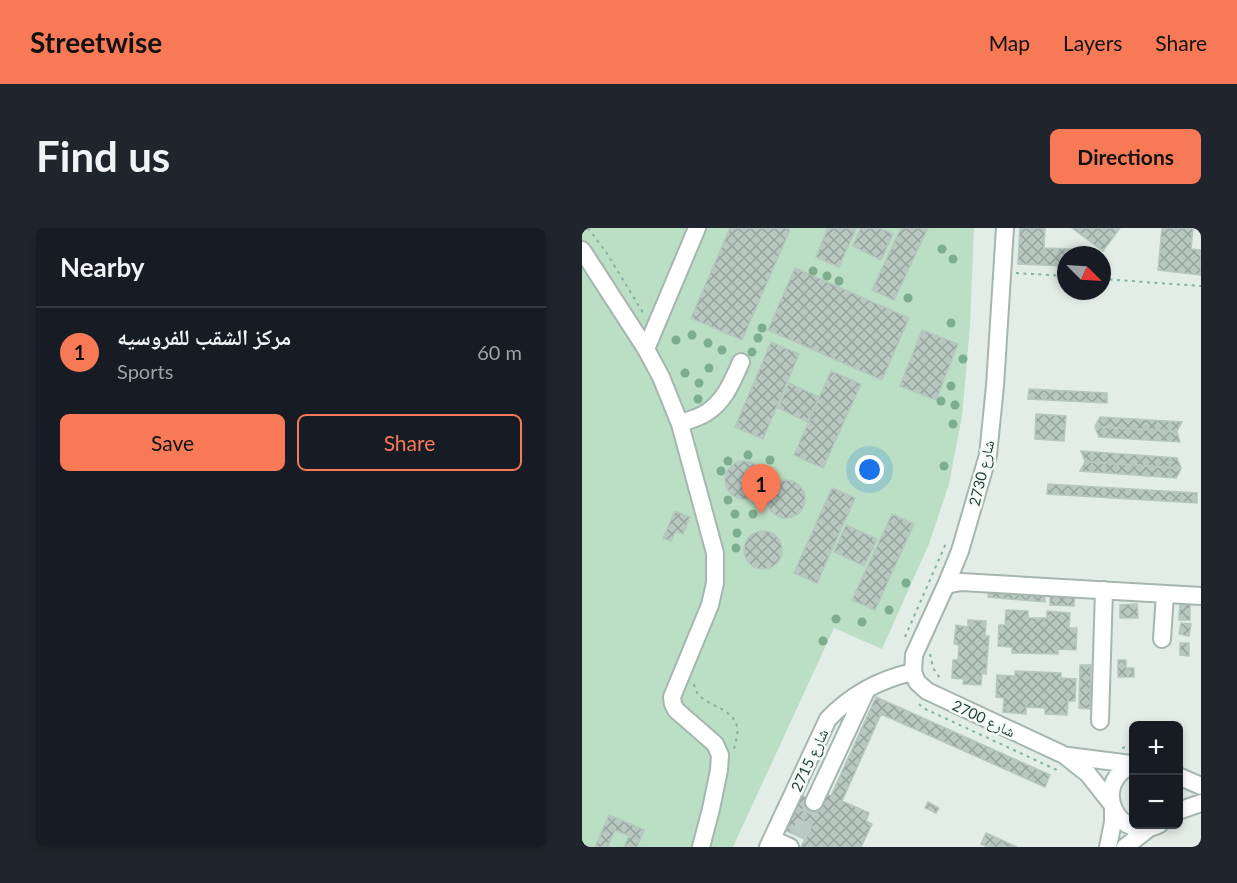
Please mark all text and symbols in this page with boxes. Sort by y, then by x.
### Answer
text: Streetwise [30,25,162,59]
text: Map [989,30,1030,55]
text: Layers [1063,30,1122,55]
text: Share [1155,30,1207,55]
button: Directions [1050,129,1201,184]
text: Find us [36,131,170,181]
north arrow [1057,246,1111,300]
text: Nearby [60,251,145,283]
text: مركز الشقب للفروسيه [117,323,291,350]
text: 1 [74,340,85,364]
text: 60 m [477,340,522,364]
text: Sports [117,359,173,383]
button: Save [60,414,285,471]
button: Share [297,414,522,471]
street label: شارع 2730 [965,438,999,508]
your location [855,455,884,484]
pin: 1 [742,464,780,514]
street label: شارع 2700 [949,696,1018,742]
map controls [1129,721,1183,829]
button: + [1129,721,1183,775]
street label: شارع 2715 [787,726,833,795]
button: − [1129,775,1183,829]

